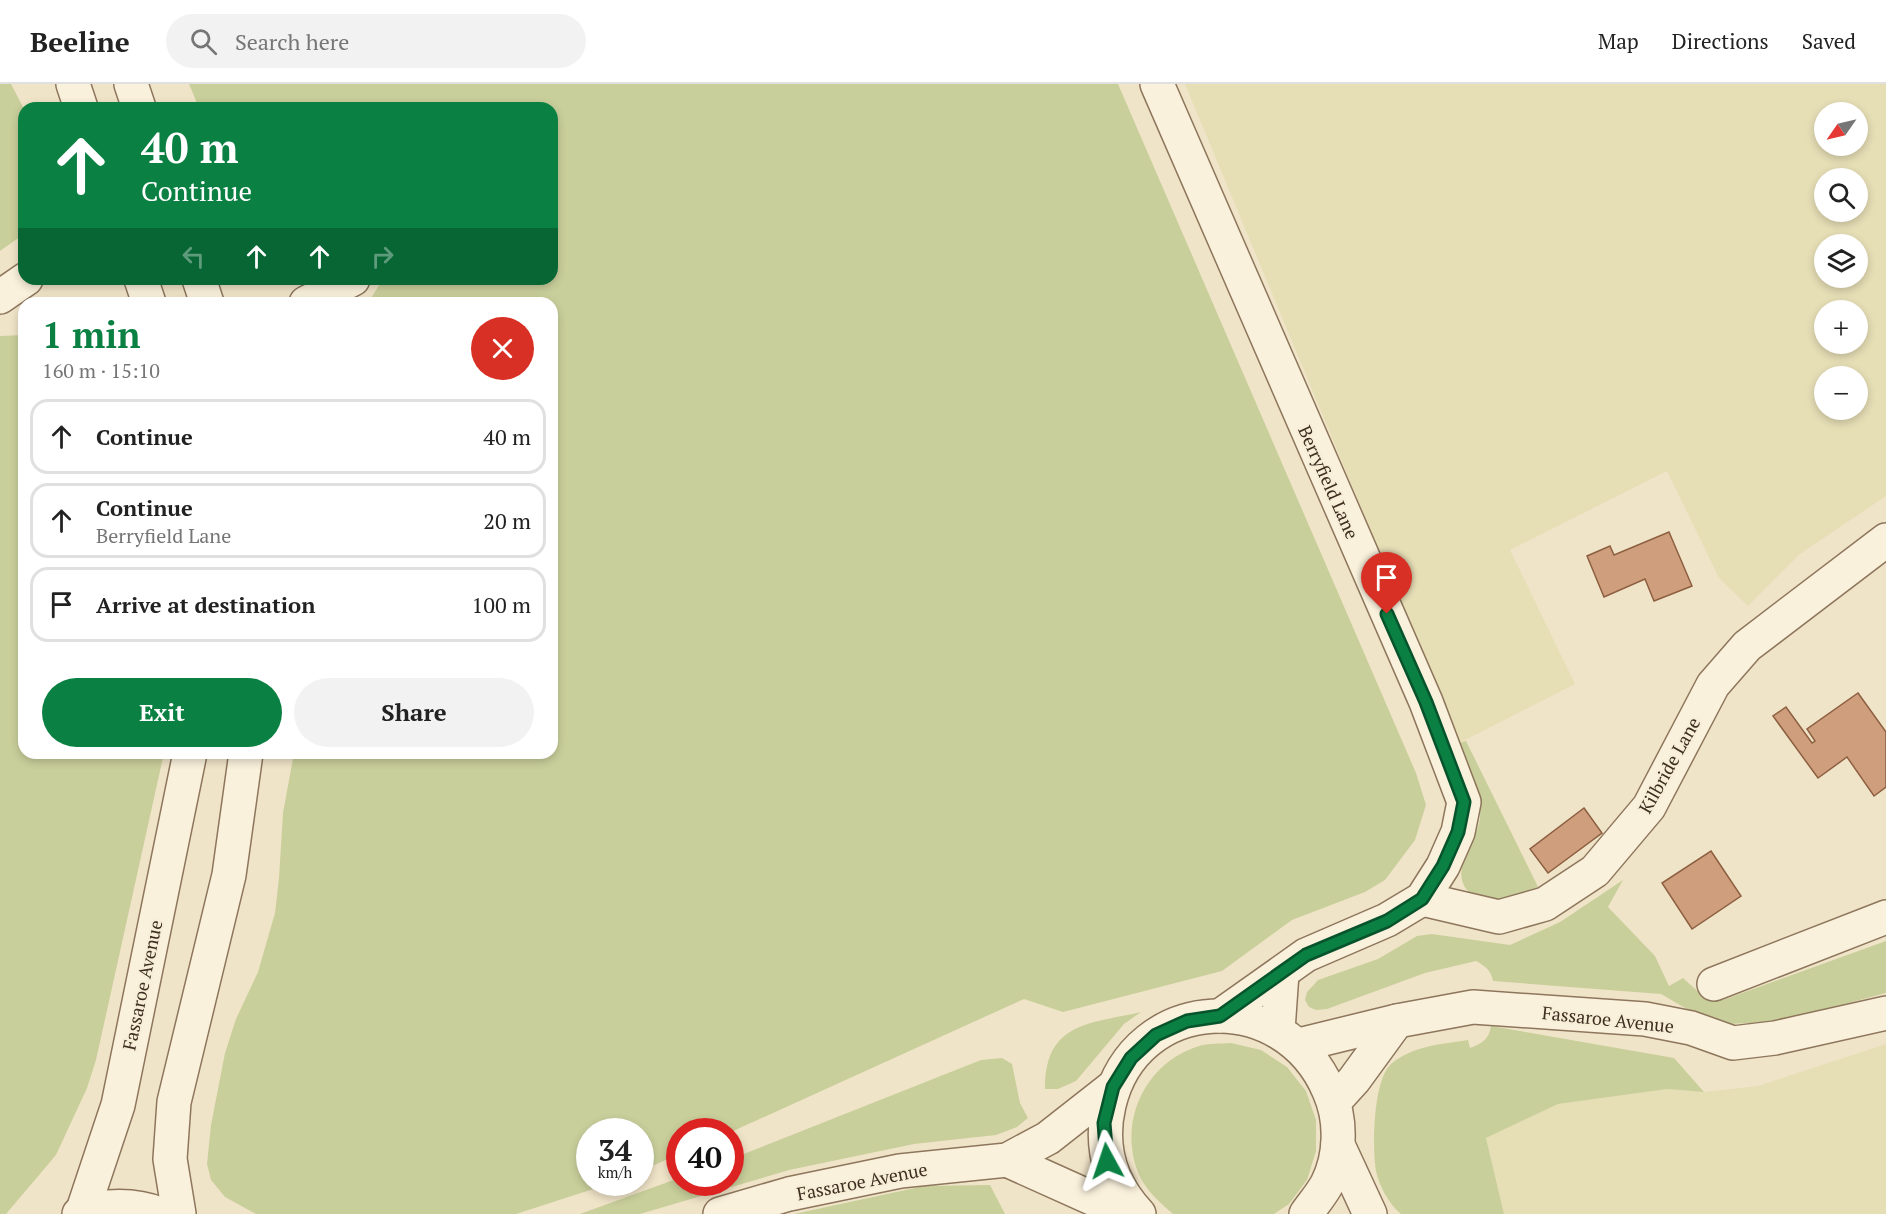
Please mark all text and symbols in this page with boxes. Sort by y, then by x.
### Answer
search box [166,14,586,68]
text: Beeline [30,23,130,60]
icon: search [187,25,220,58]
text: Search here [235,27,349,56]
text: Map [1598,27,1639,55]
text: Directions [1672,27,1769,55]
text: Saved [1802,27,1856,55]
north arrow [1814,102,1868,156]
map controls [1814,102,1868,420]
text: 40 m [141,119,239,175]
icon: ahead [42,126,120,204]
button: search [1814,168,1868,222]
text: Continue [141,173,252,209]
button: layers [1814,234,1868,288]
icon: left [177,240,210,273]
icon: ahead [240,240,273,273]
icon: ahead [303,240,336,273]
icon: right [366,240,399,273]
button: + [1814,300,1868,354]
text: 1 min [42,311,140,358]
button: close [471,317,534,380]
text: 160 m · 15:10 [42,357,160,384]
button: − [1814,366,1868,420]
icon: ahead [45,420,78,453]
text: Continue [96,422,193,451]
text: 40 m [483,422,531,451]
street label: Berryfield Lane [1293,422,1365,542]
text: Continue [96,493,193,522]
icon: ahead [45,504,78,537]
text: 20 m [483,506,531,535]
text: Berryfield Lane [96,522,231,549]
pin [1361,552,1412,614]
icon: arrive [1370,561,1403,594]
icon: arrive [45,588,78,621]
text: Arrive at destination [96,590,315,619]
text: 100 m [471,590,531,619]
button: Exit [42,678,282,747]
button: Share [294,678,534,747]
street label: Kilbride Lane [1633,712,1705,818]
street label: Fassaroe Avenue [116,918,168,1052]
street label: Fassaroe Avenue [1541,1000,1675,1038]
speed limit sign: 40 [666,1118,744,1196]
position arrow [1075,1129,1139,1193]
text: 34 [598,1130,632,1170]
street label: Fassaroe Avenue [795,1157,929,1205]
text: km/h [598,1162,632,1182]

